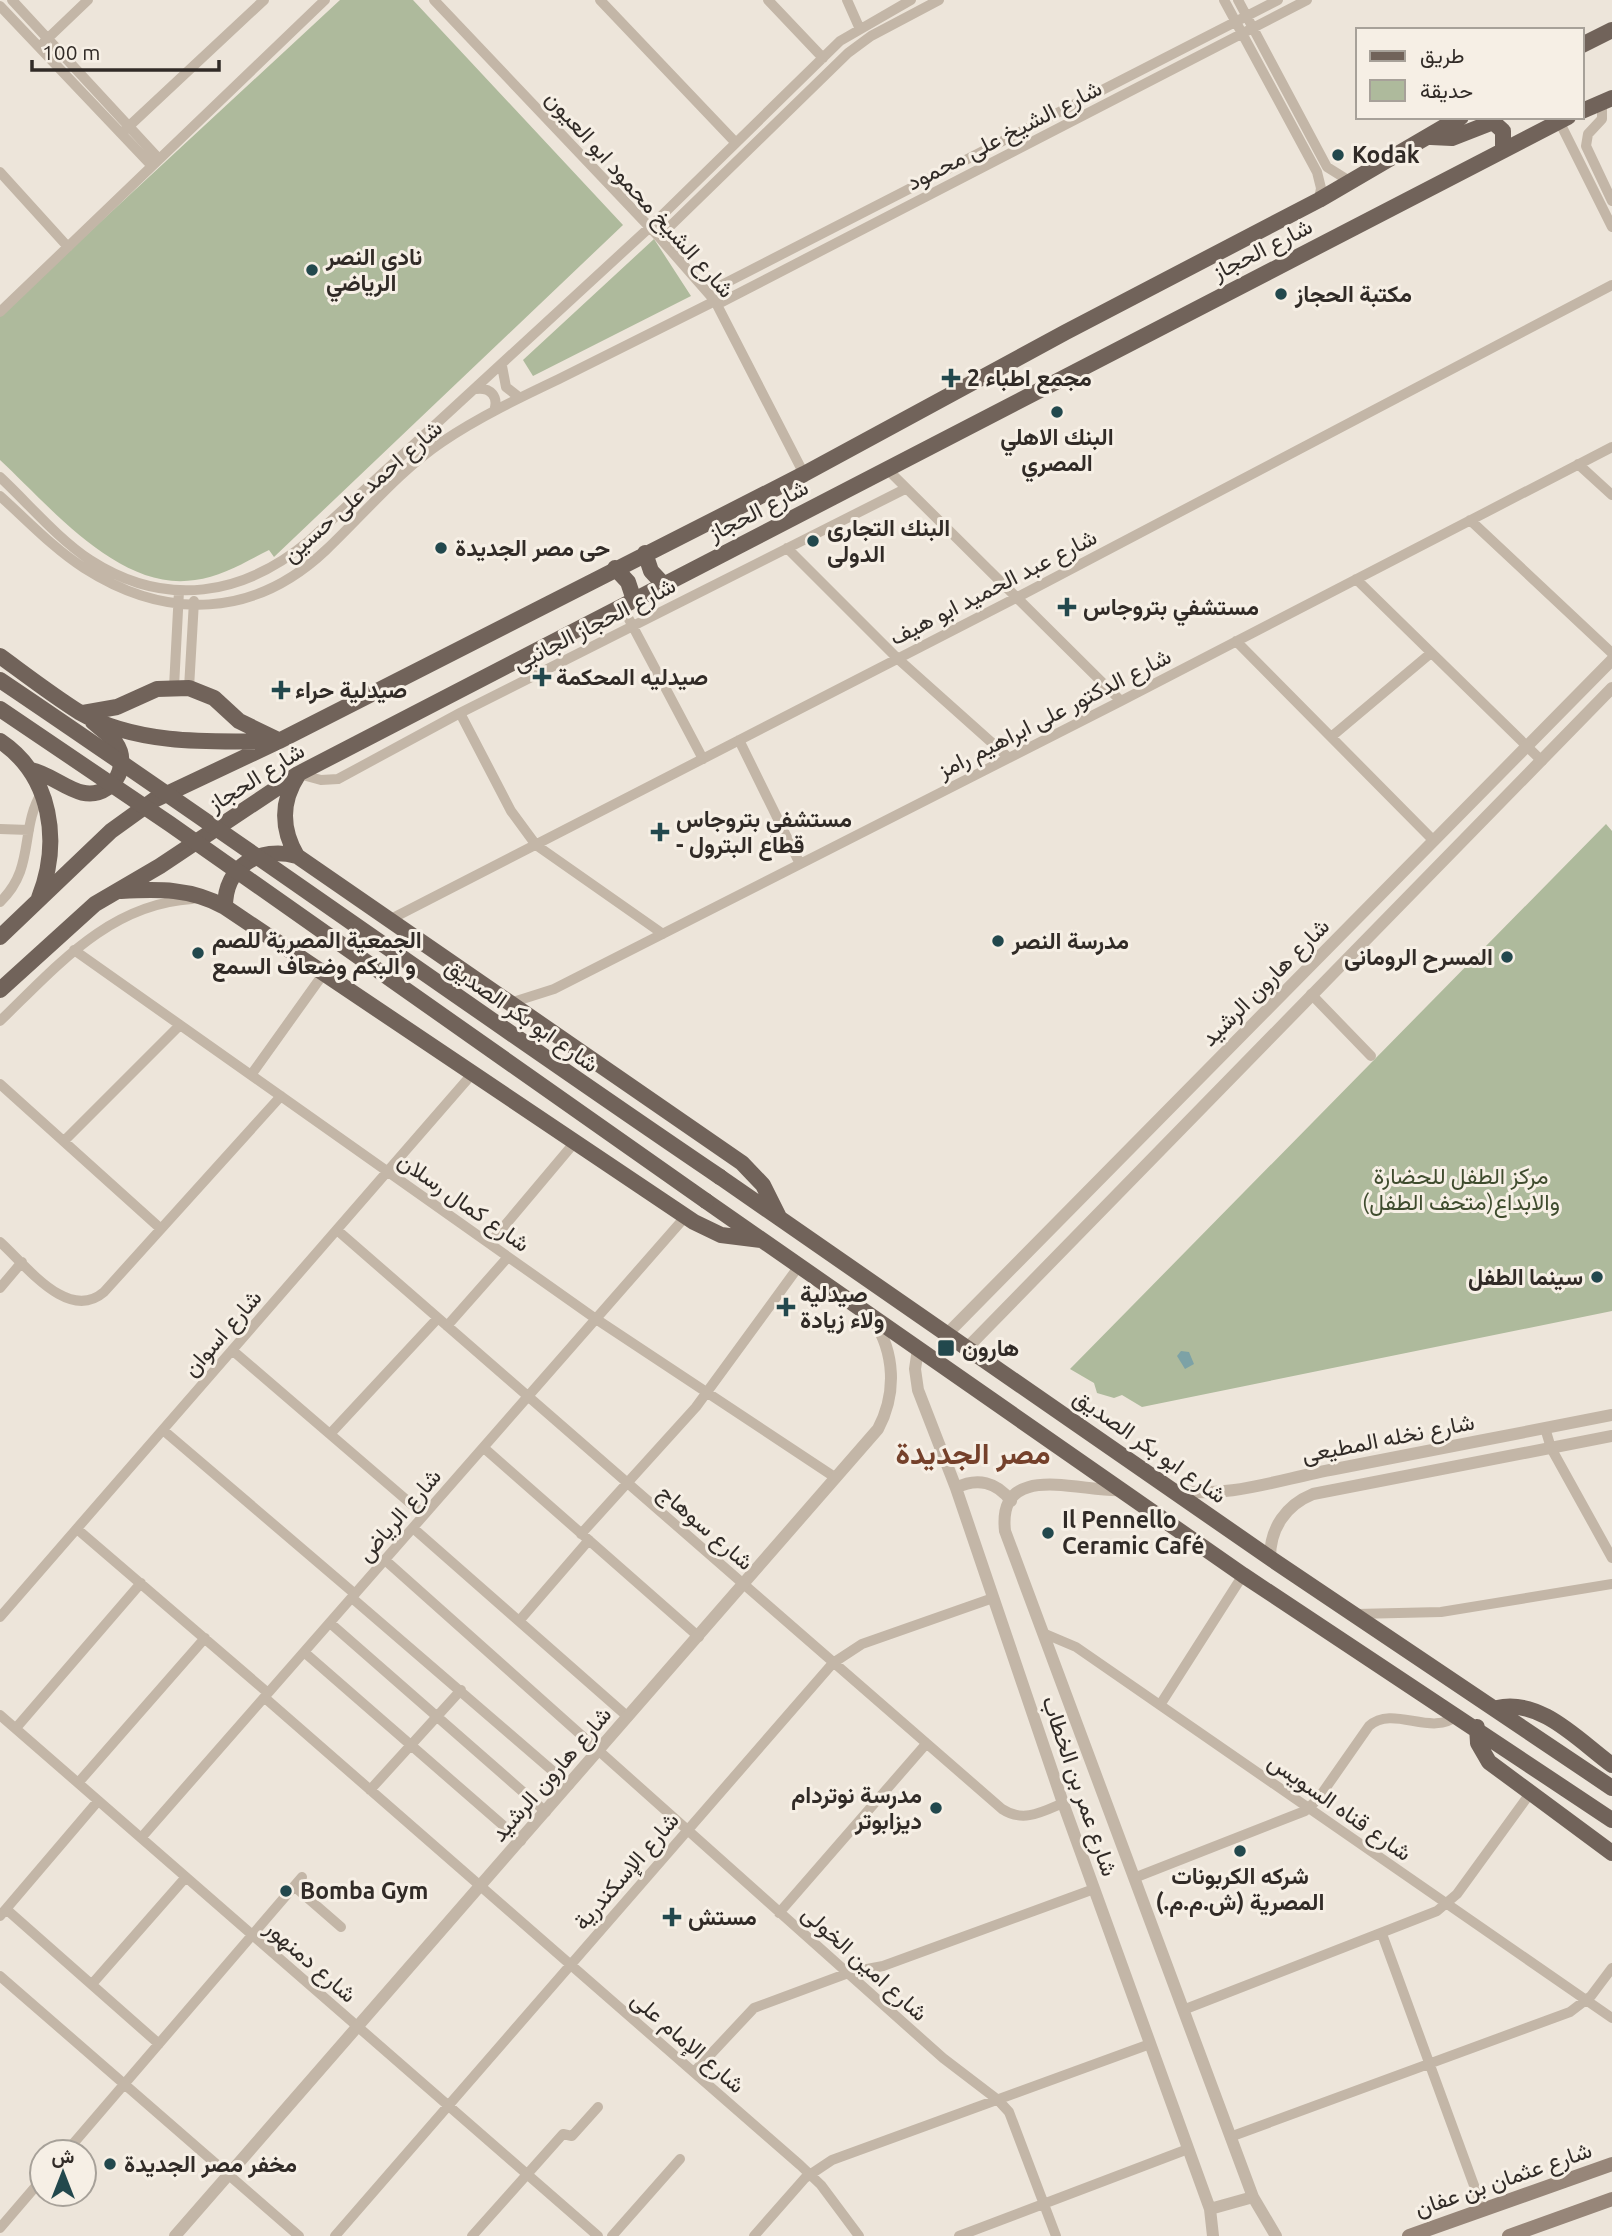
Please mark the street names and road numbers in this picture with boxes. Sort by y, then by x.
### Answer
street label: شارع الشيخ على محمود [902,75,1107,198]
street label: شارع الشيخ محمود ابو العيون [538,85,740,305]
street label: شارع الحجاز [1207,213,1318,288]
street label: شارع احمد على حسين [277,415,449,570]
street label: شارع الحجاز [703,474,814,549]
street label: شارع عبد الحميد ابو هيف [885,523,1102,653]
street label: شارع الحجاز الجانبى [508,572,681,679]
street label: شارع الدكتور على ابراهيم رامز [932,643,1176,786]
street label: شارع الحجاز [202,737,311,820]
street label: شارع هارون الرشيد [1196,913,1336,1053]
street label: شارع ابو بكر الصديق [439,953,603,1080]
street label: شارع كمال رسلان [392,1147,535,1259]
street label: شارع اسوان [177,1284,269,1384]
street label: شارع ابو بكر الصديق [1067,1384,1231,1511]
street label: شارع نخله المطيعى [1299,1409,1477,1470]
street label: شارع الرياض [352,1463,449,1569]
street label: شارع سوهاج [651,1479,759,1578]
street label: شارع عمر بن الخطاب [1034,1693,1123,1880]
street label: شارع هارون الرشيد [485,1701,619,1849]
street label: شارع قناه السويس [1262,1748,1417,1869]
street label: شارع الإسكندرية [568,1807,686,1937]
street label: شارع امين الخولى [795,1900,933,2028]
street label: شارع دمنهور [257,1914,362,2010]
street label: شارع الإمام على [624,1986,750,2100]
street label: شارع عثمان بن عفان [1411,2137,1596,2224]

